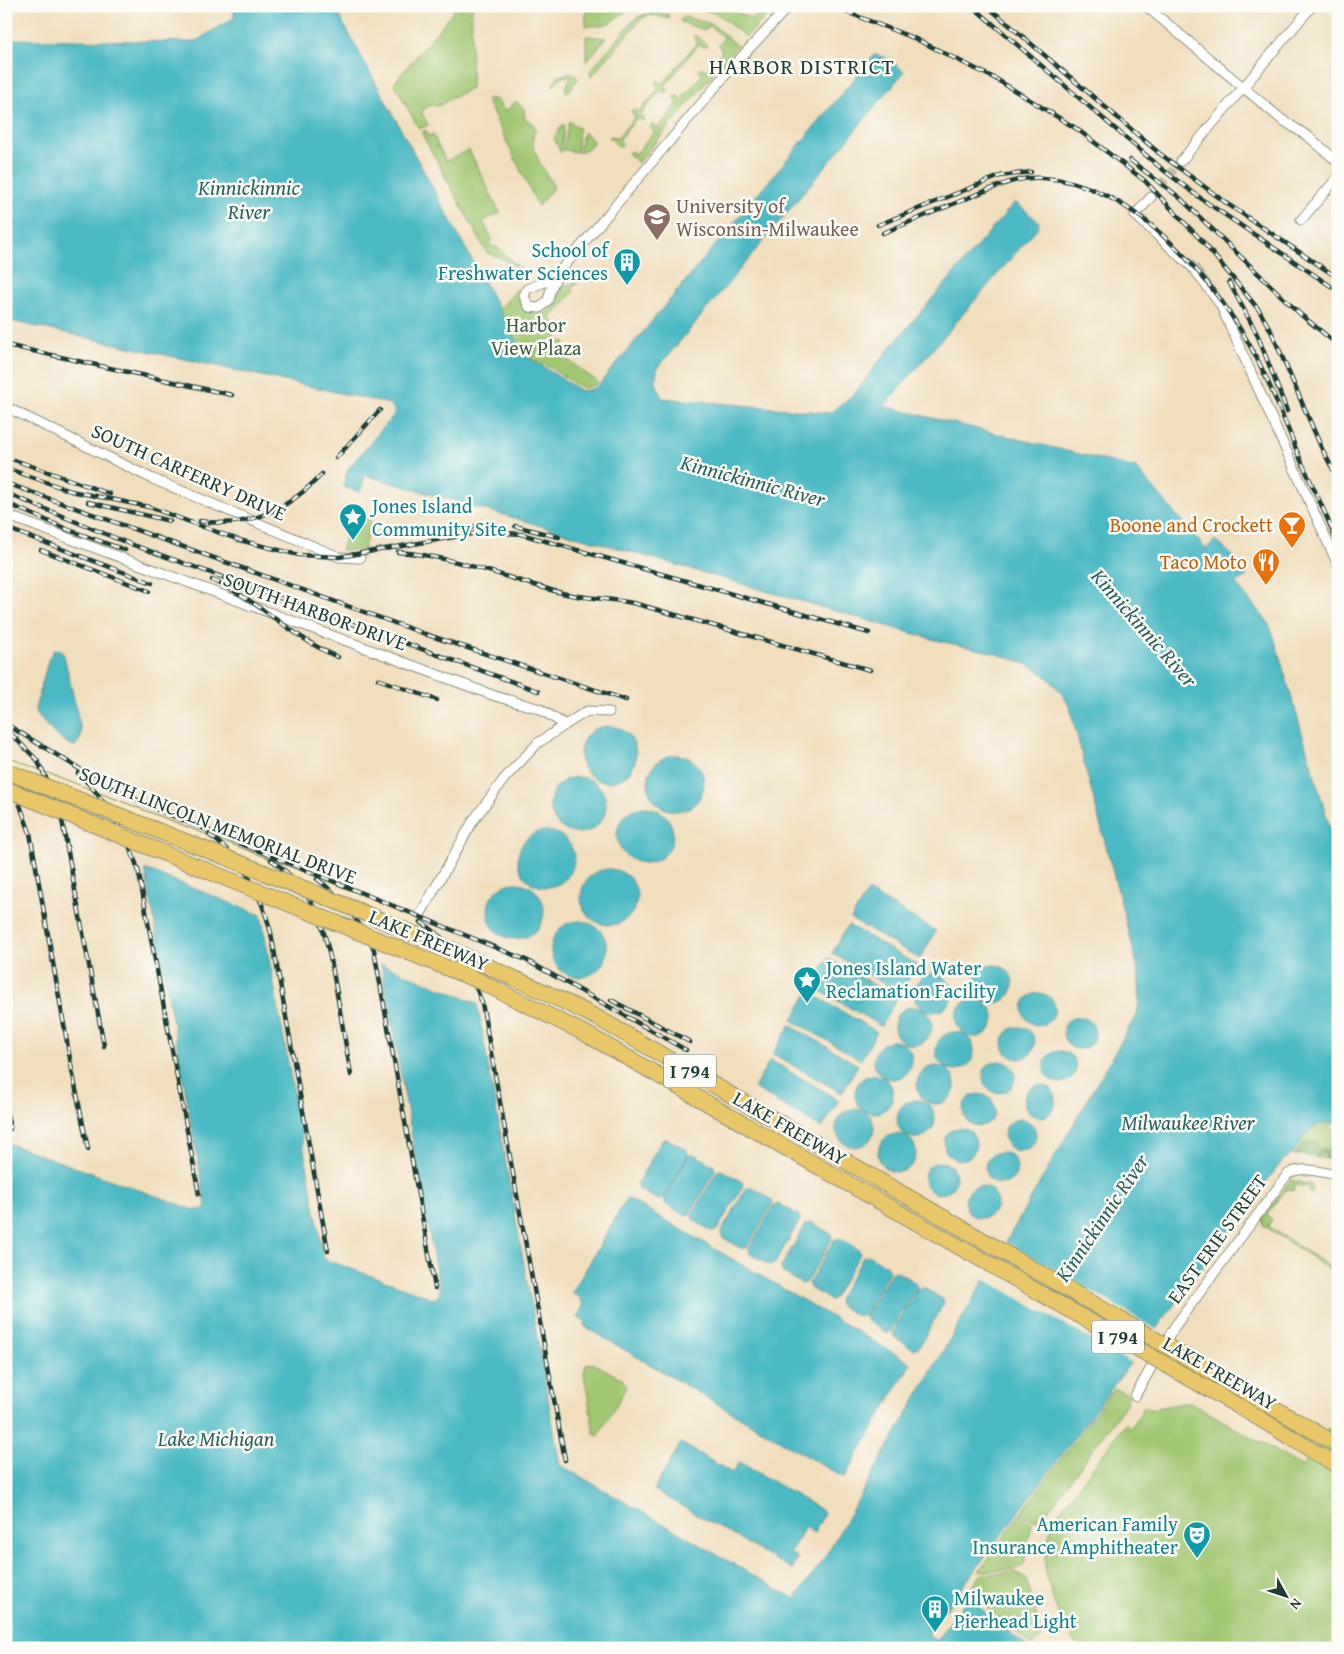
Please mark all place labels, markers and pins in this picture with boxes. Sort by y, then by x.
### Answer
place label: University of Wisconsin-Milwaukee [676,191,859,243]
school or university icon: University of Wisconsin-Milwaukee [642,202,672,241]
place label: School of Freshwater Sciences [438,235,611,287]
building icon: School of Freshwater Sciences [612,247,642,286]
place label: Jones Island Community Site [369,491,507,543]
place icon: Jones Island Community Site [338,502,368,541]
place label: Boone and Crockett [1110,510,1273,539]
bar icon: Boone and Crockett [1277,510,1307,549]
place label: Taco Moto [1160,547,1247,576]
restaurant icon: Taco Moto [1251,547,1281,586]
place label: Jones Island Water Reclamation Facility [823,953,996,1005]
place icon: Jones Island Water Reclamation Facility [792,965,822,1004]
place label: American Family Insurance Amphitheater [973,1509,1178,1561]
theatre icon: American Family Insurance Amphitheater [1182,1520,1212,1559]
place label: Milwaukee Pierhead Light [954,1583,1077,1635]
building icon: Milwaukee Pierhead Light [920,1594,950,1633]

